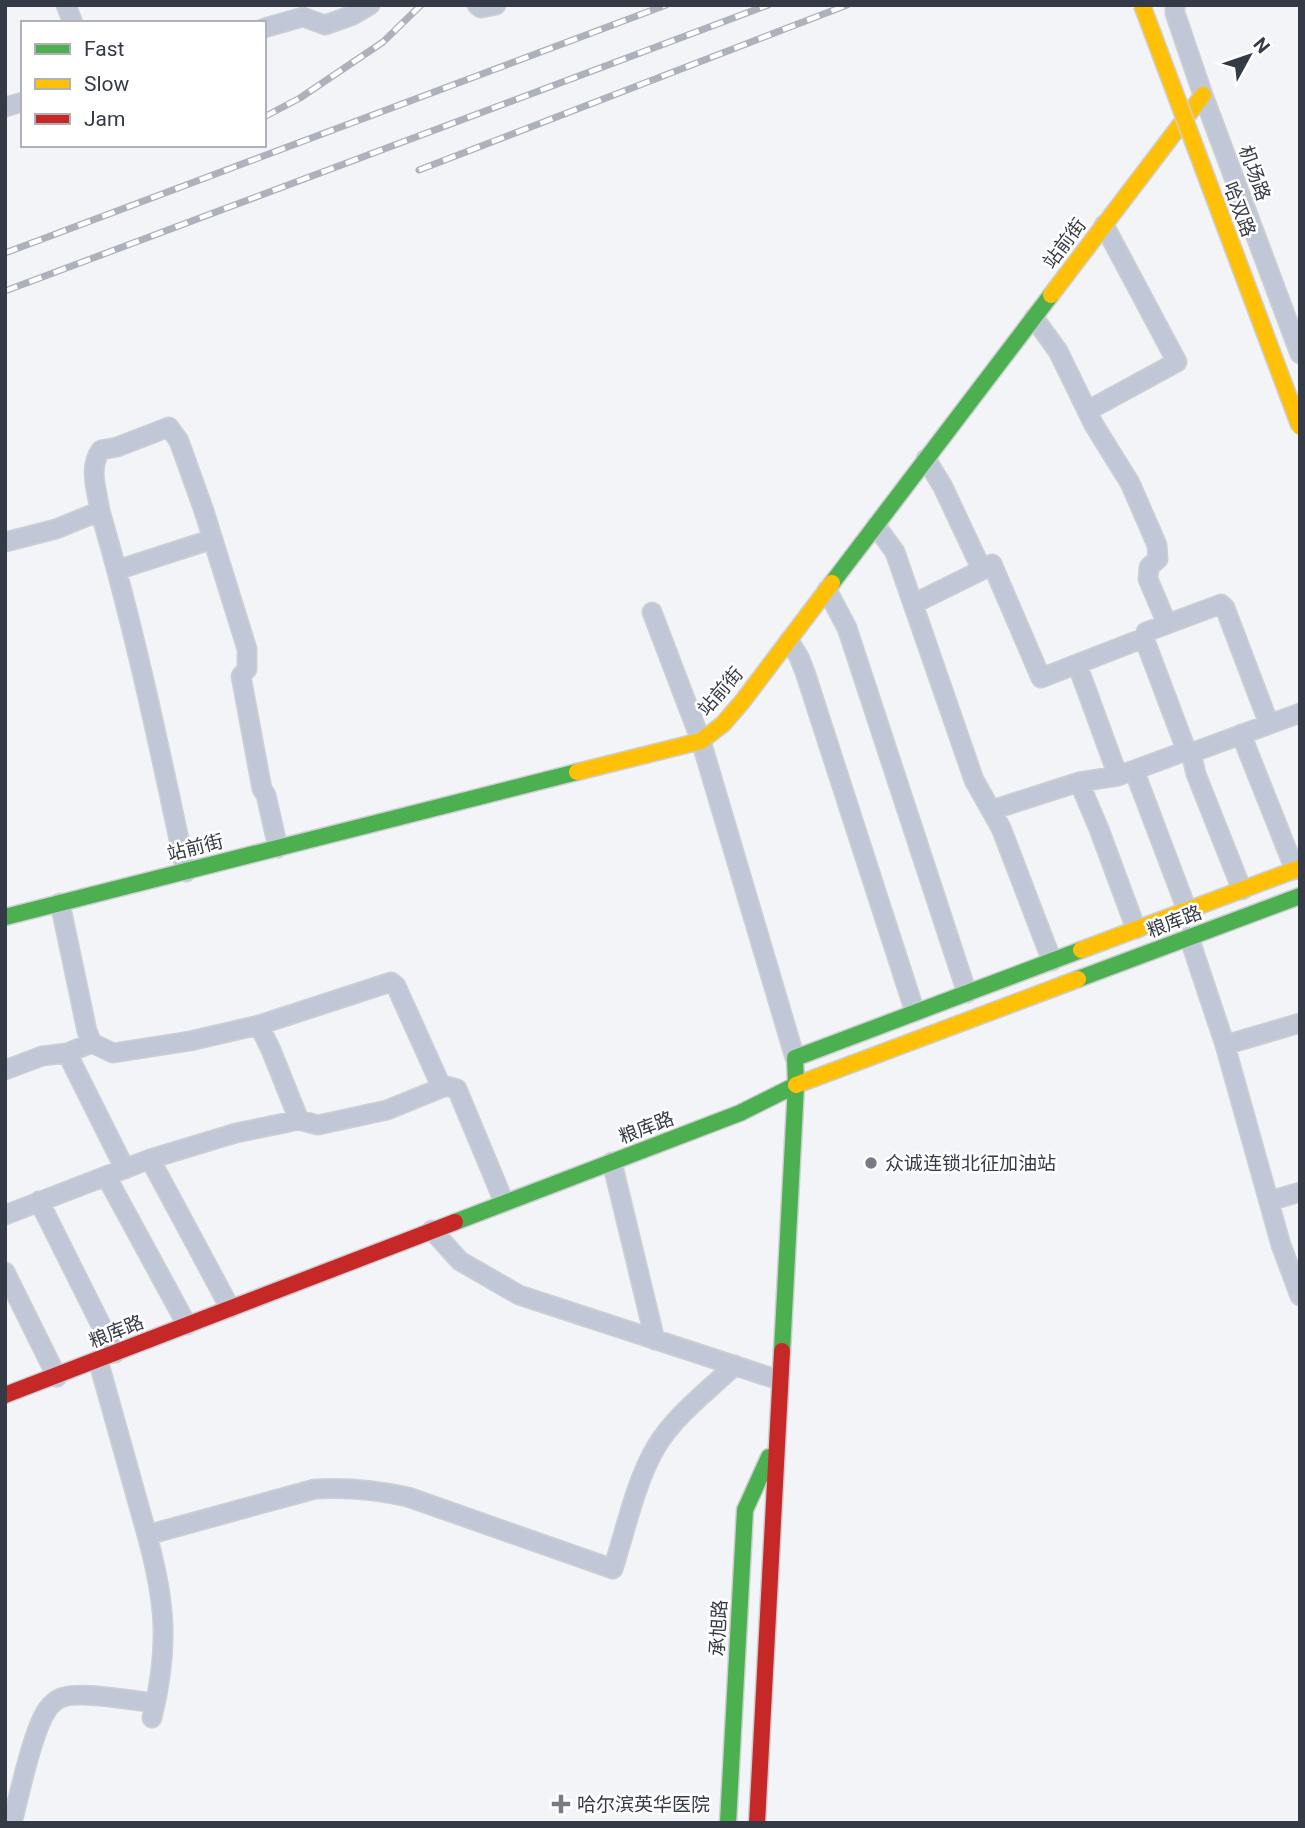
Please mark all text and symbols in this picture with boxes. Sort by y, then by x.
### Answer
legend [21,21,266,147]
north arrow [1214,21,1284,91]
text: N [1249,33,1275,58]
text: Fast [84,37,125,61]
text: Slow [84,72,130,96]
text: Jam [84,107,125,131]
street label: 机场路 [1234,142,1275,204]
street label: 哈双路 [1219,178,1260,240]
street label: 站前街 [1038,214,1091,273]
street label: 站前街 [693,662,748,720]
street label: 站前街 [165,829,226,866]
street label: 粮库路 [1143,901,1205,942]
street label: 粮库路 [615,1107,677,1148]
place label: 众诚连锁北征加油站 [885,1152,1056,1175]
marker: 众诚连锁北征加油站 [863,1155,879,1171]
street label: 粮库路 [85,1310,147,1353]
street label: 承旭路 [706,1599,731,1657]
place label: 哈尔滨英华医院 [577,1793,710,1816]
marker: 哈尔滨英华医院 [551,1794,571,1814]

